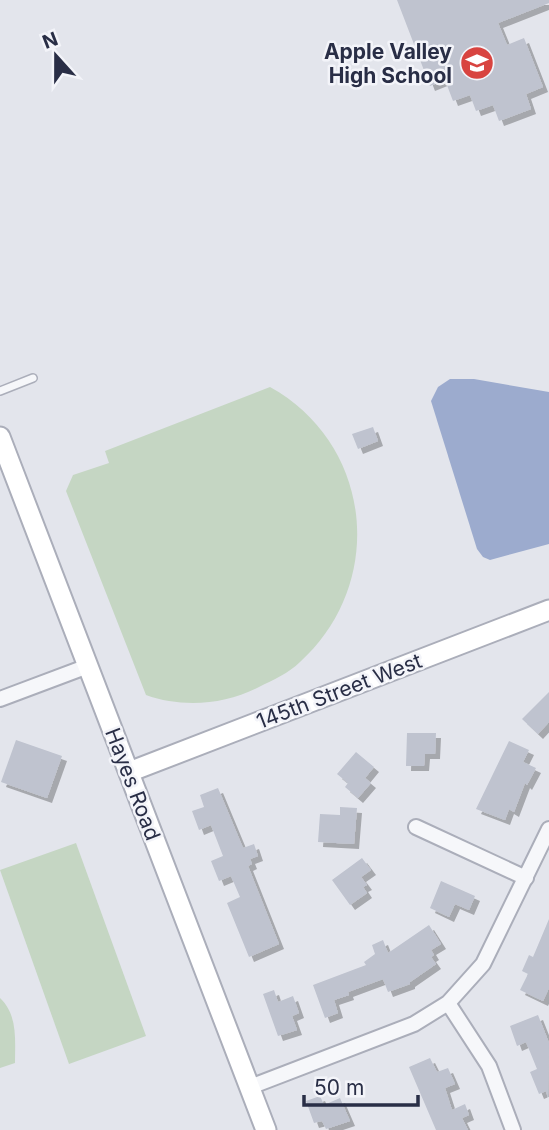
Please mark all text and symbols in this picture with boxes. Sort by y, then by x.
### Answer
north arrow [21,21,91,91]
text: N [39,27,61,54]
place label: Apple Valley High School [324,39,452,88]
school or university icon: Apple Valley High School [458,44,496,82]
street label: 145th Street West [253,648,425,734]
street label: Hayes Road [100,724,166,844]
scale bar [304,1064,418,1108]
text: 50 m [314,1075,364,1100]

